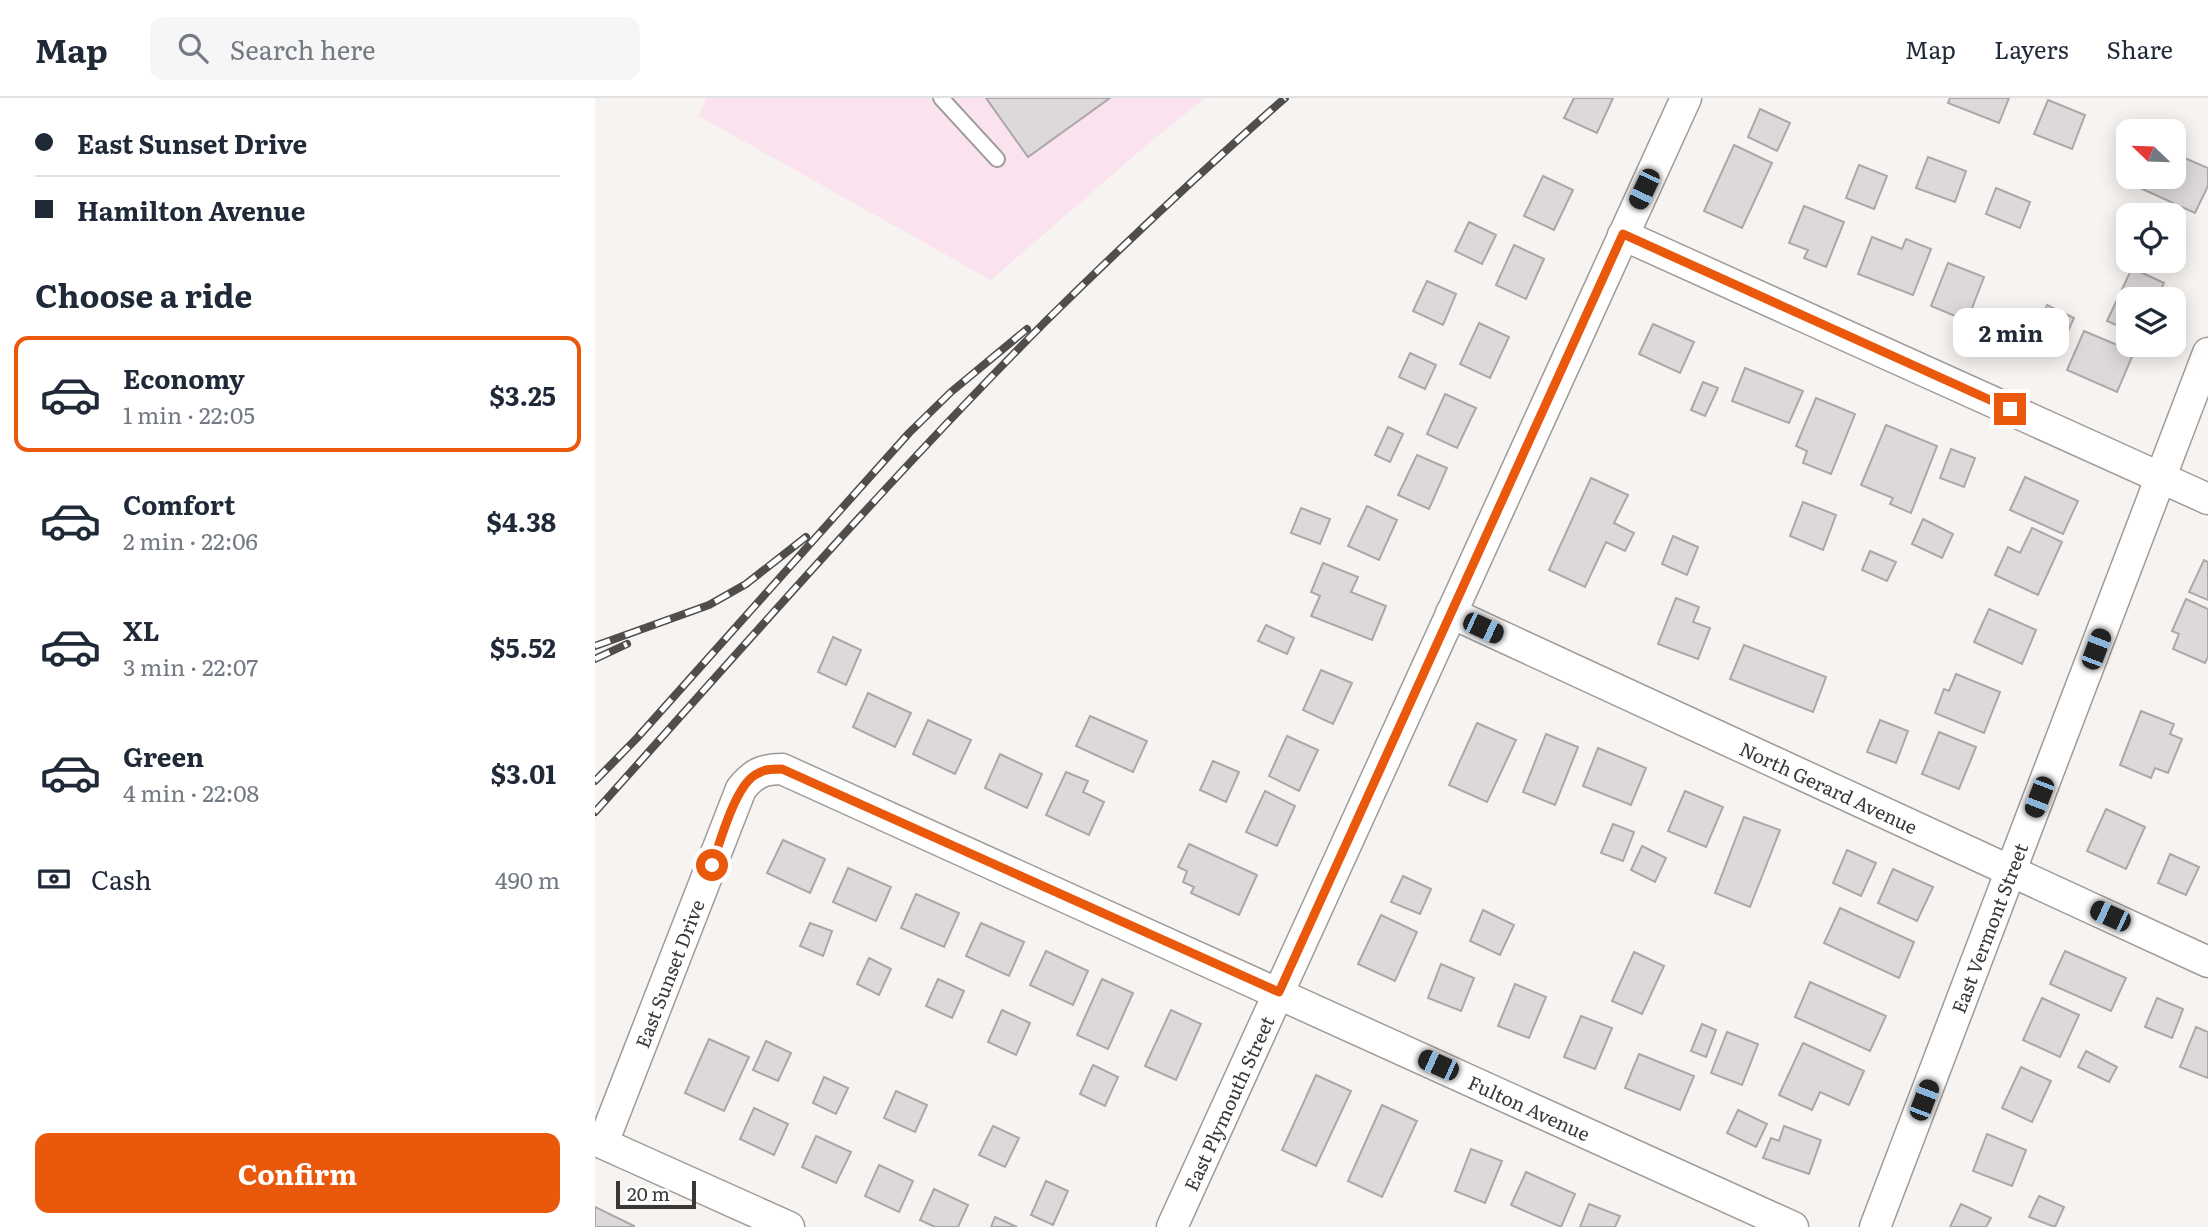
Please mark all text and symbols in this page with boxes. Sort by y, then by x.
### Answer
search box [150,17,640,80]
text: Map [35,24,108,73]
icon: search [174,29,212,67]
text: Search here [230,29,376,68]
text: Map [1905,31,1956,66]
text: Layers [1994,31,2068,66]
text: Share [2106,31,2173,66]
north arrow [2116,119,2186,189]
map controls [2116,119,2186,357]
text: East Sunset Drive [77,123,307,162]
car [1626,166,1663,212]
text: Hamilton Avenue [77,190,305,229]
button: locate [2116,203,2186,273]
text: Choose a ride [35,270,252,318]
button: layers [2116,287,2186,357]
callout: 2 min [1952,308,2068,356]
text: 2 min [1979,315,2043,349]
text: Economy [123,358,245,397]
icon: car [39,363,102,426]
text: $3.25 [489,375,556,414]
route end [1994,393,2026,425]
text: 1 min · 22:05 [123,397,255,431]
text: Comfort [123,484,235,523]
icon: car [39,489,102,552]
text: $4.38 [486,501,556,540]
text: 2 min · 22:06 [123,523,258,557]
text: XL [123,610,160,649]
car [1460,610,1507,646]
icon: car [39,615,102,678]
car [2079,626,2114,672]
text: $5.52 [490,627,556,666]
text: 3 min · 22:07 [123,649,258,683]
street label: North Gerard Avenue [1735,734,1922,840]
text: Green [123,736,204,775]
icon: car [39,741,102,804]
text: $3.01 [491,753,556,792]
car [2022,774,2057,820]
text: 4 min · 22:08 [123,775,259,809]
street label: East Vermont Street [1944,839,2034,1017]
route start [696,849,728,881]
text: Cash [91,859,152,898]
icon: cash [35,860,73,898]
text: 490 m [495,862,560,896]
street label: East Sunset Drive [627,895,711,1052]
car [2087,898,2134,934]
street label: East Plymouth Street [1176,1011,1281,1195]
car [1415,1047,1462,1083]
street label: Fulton Avenue [1464,1068,1595,1147]
car [1907,1077,1942,1123]
button: Confirm [35,1133,560,1213]
scale bar [616,1178,697,1210]
text: 20 m [627,1179,670,1207]

